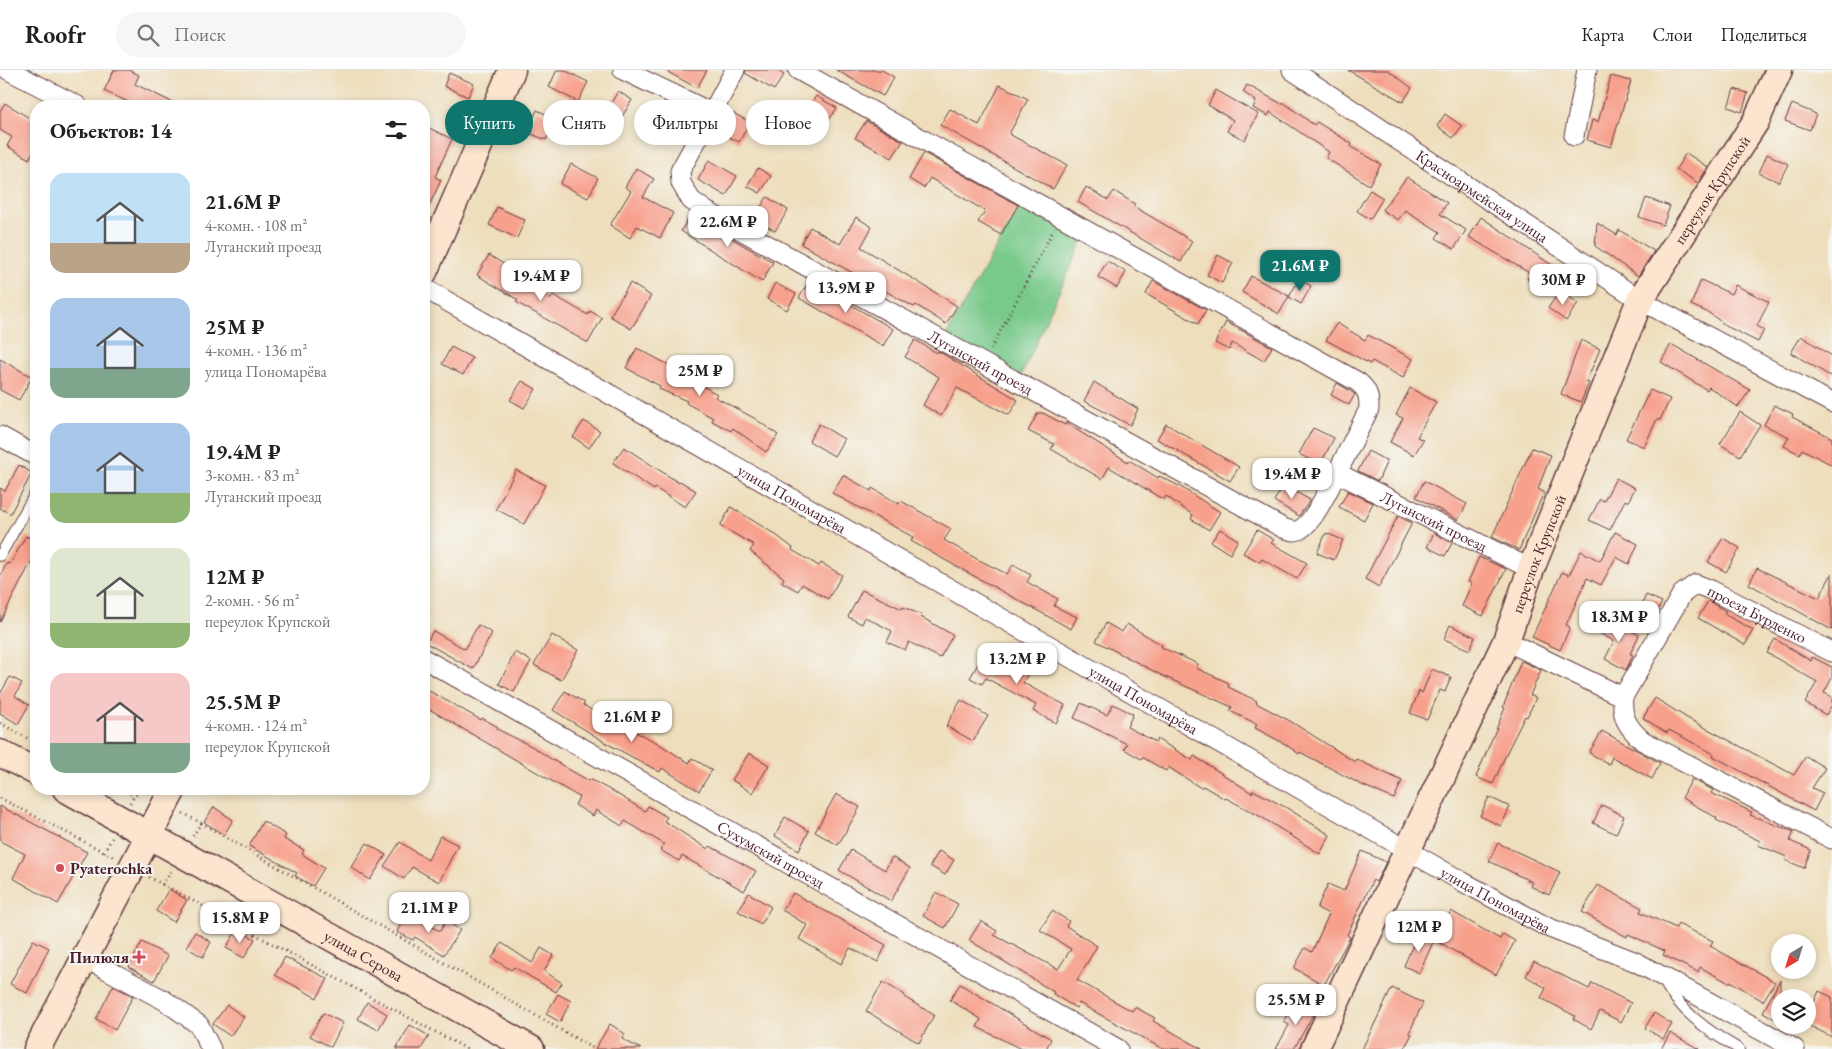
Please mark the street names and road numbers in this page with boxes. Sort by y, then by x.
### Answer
street label: переулок Крупской [1669,131,1755,248]
street label: Красноармейская улица [1412,144,1553,247]
street label: Луганский проезд [925,325,1037,400]
street label: улица Пономарёва [734,459,851,538]
street label: Луганский проезд [1377,486,1492,557]
street label: переулок Крупской [1506,491,1571,616]
street label: проезд Бурденко [1704,580,1810,648]
street label: улица Пономарёва [1086,660,1202,739]
street label: Сухумский проезд [713,815,829,893]
street label: улица Пономарёва [1437,861,1555,938]
street label: улица Серова [320,925,408,986]

